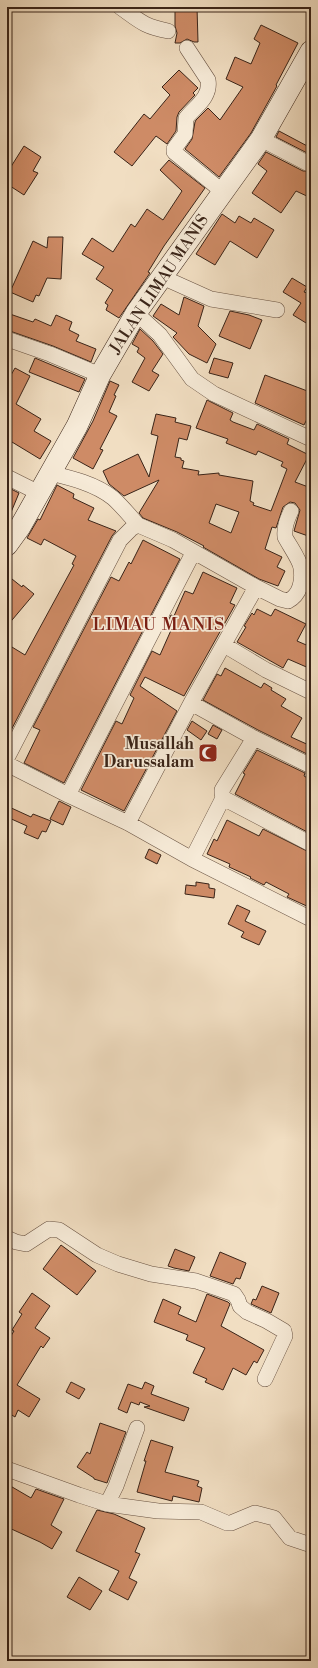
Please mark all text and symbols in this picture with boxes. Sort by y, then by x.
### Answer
street label: JALAN LIMAU MANIS [104,211,213,358]
district label: LIMAU MANIS [93,613,225,636]
place label: Musallah Darussalam [103,734,194,772]
mosque icon: Musallah Darussalam [197,742,219,764]

